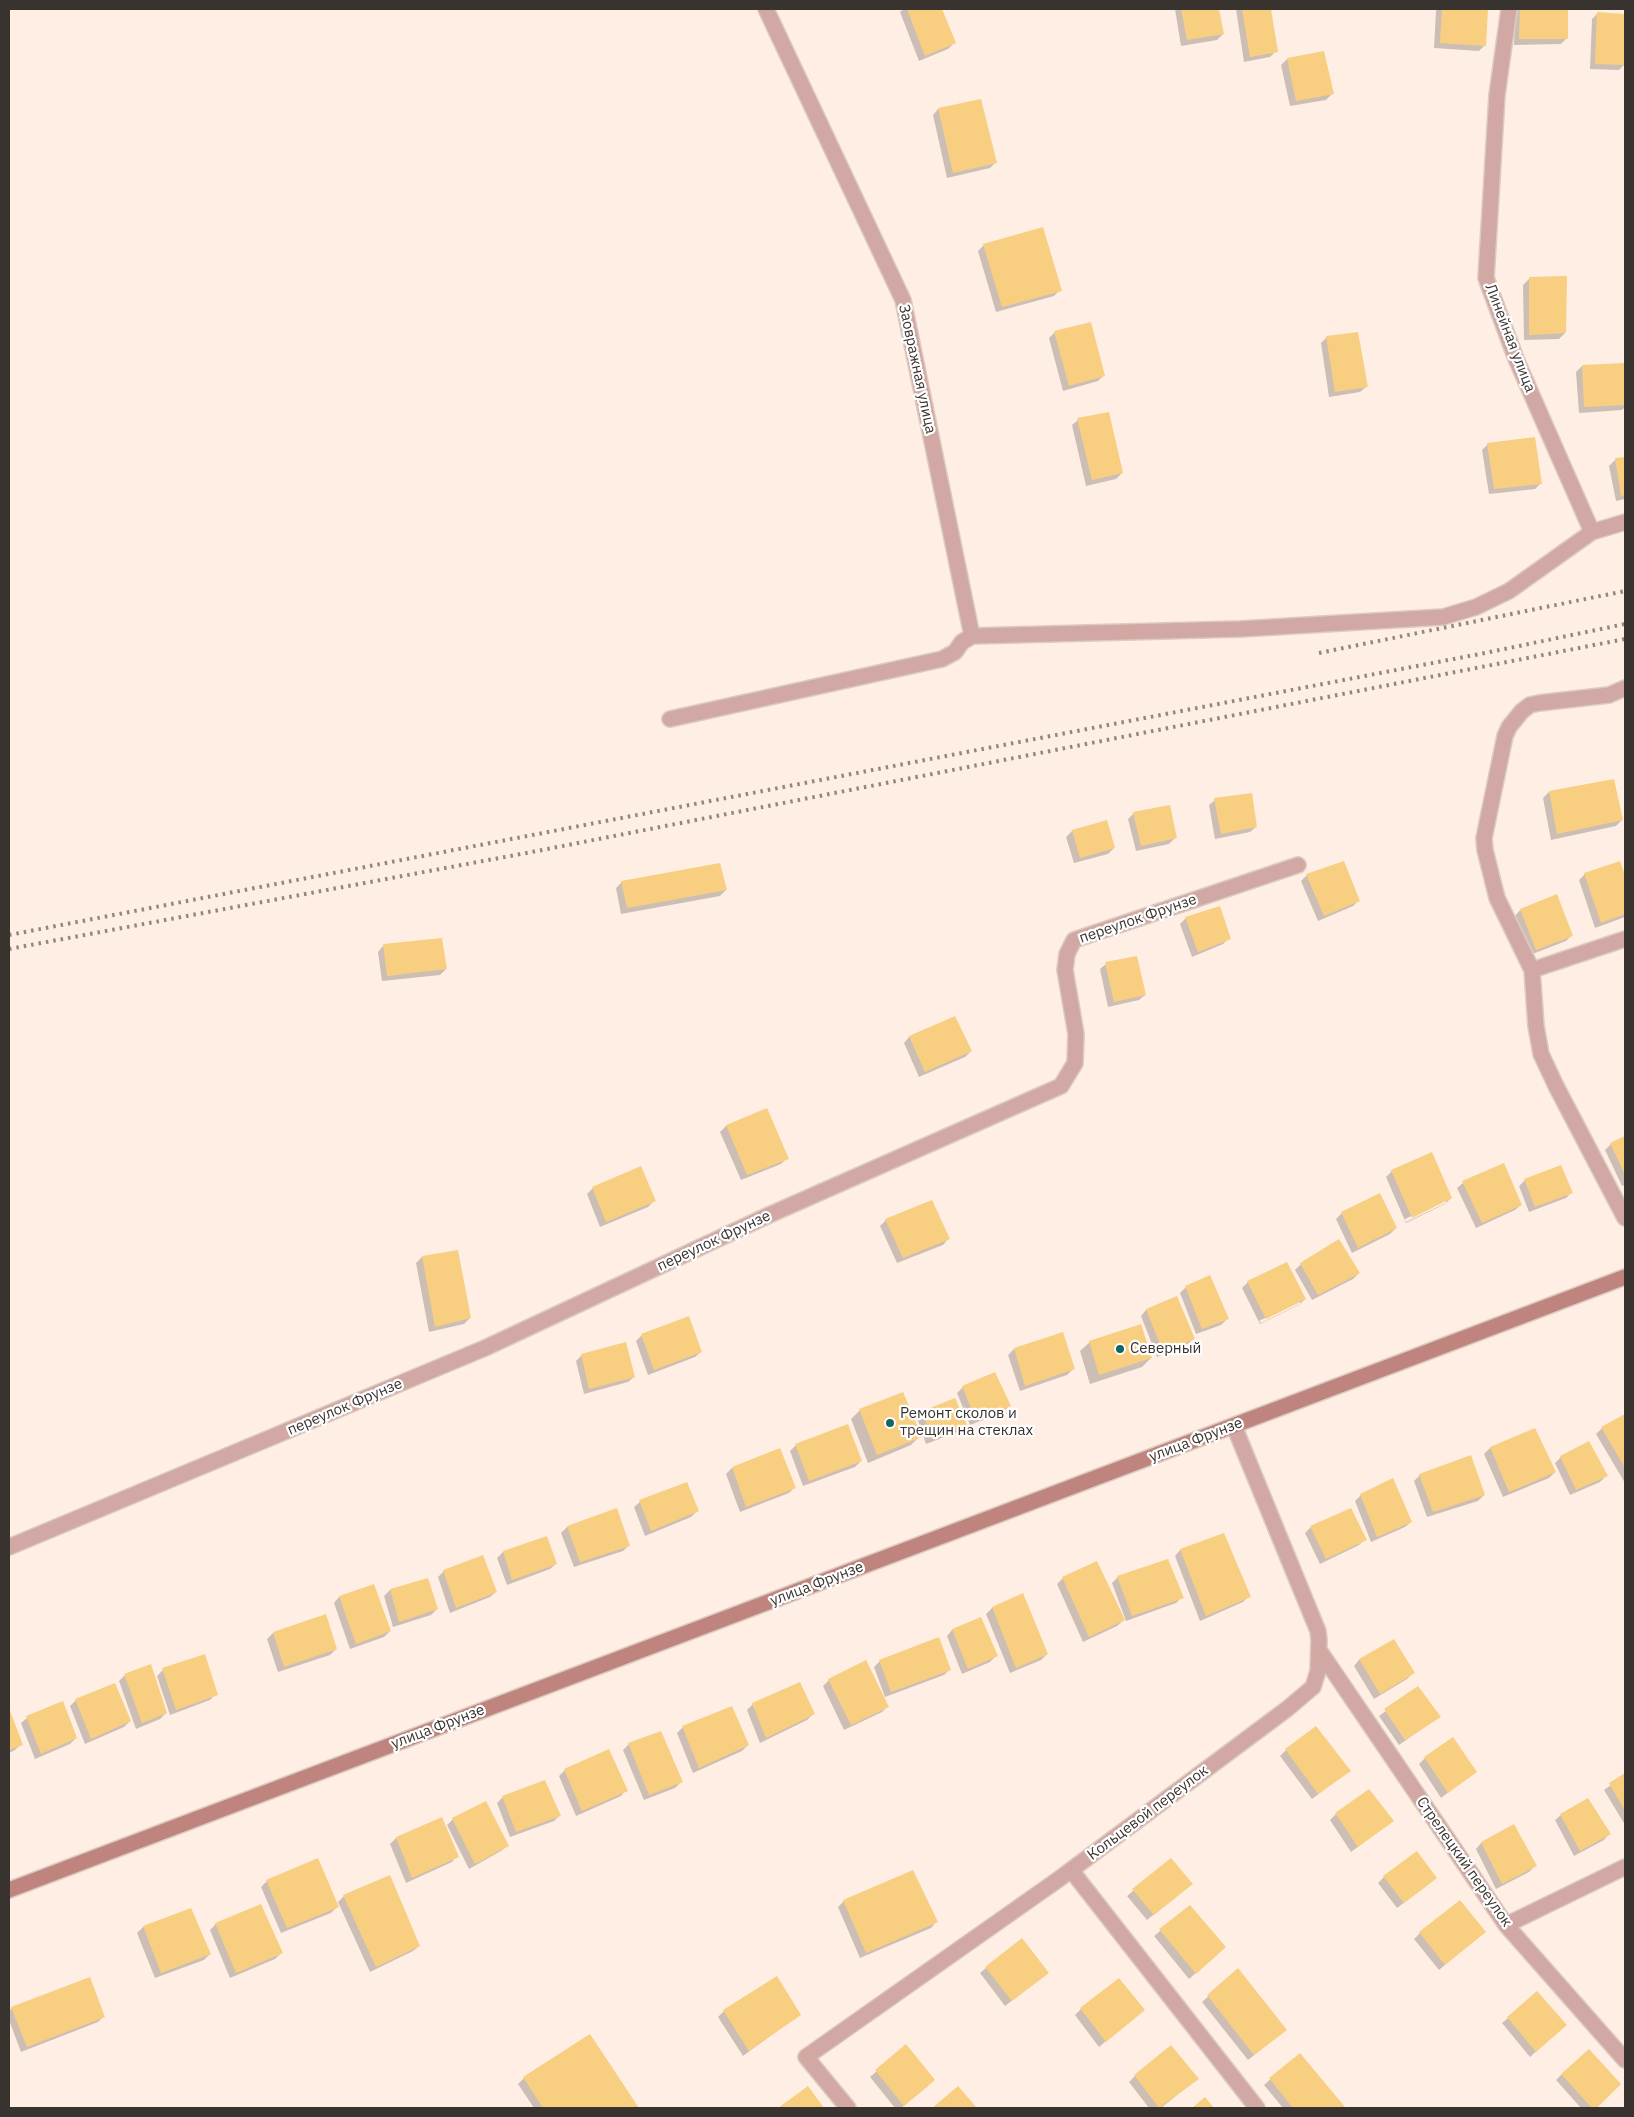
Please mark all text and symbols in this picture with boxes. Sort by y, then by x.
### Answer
street label: Линейная улица [1481,281,1539,395]
street label: Заовражная улица [894,303,940,435]
street label: переулок Фрунзе [1077,890,1199,948]
street label: переулок Фрунзе [654,1207,774,1275]
place label: Северный [1130,1340,1201,1358]
marker: Северный [1114,1343,1126,1355]
street label: переулок Фрунзе [285,1375,405,1439]
place label: Ремонт сколов и трещин на стеклах [900,1405,1033,1440]
street label: улица Фрунзе [1147,1414,1245,1466]
marker: Ремонт сколов и трещин на стеклах [884,1417,896,1429]
street label: улица Фрунзе [768,1558,866,1610]
street label: улица Фрунзе [389,1701,487,1753]
street label: Кольцевой переулок [1084,1762,1212,1864]
street label: Стрелецкий переулок [1412,1794,1516,1930]

